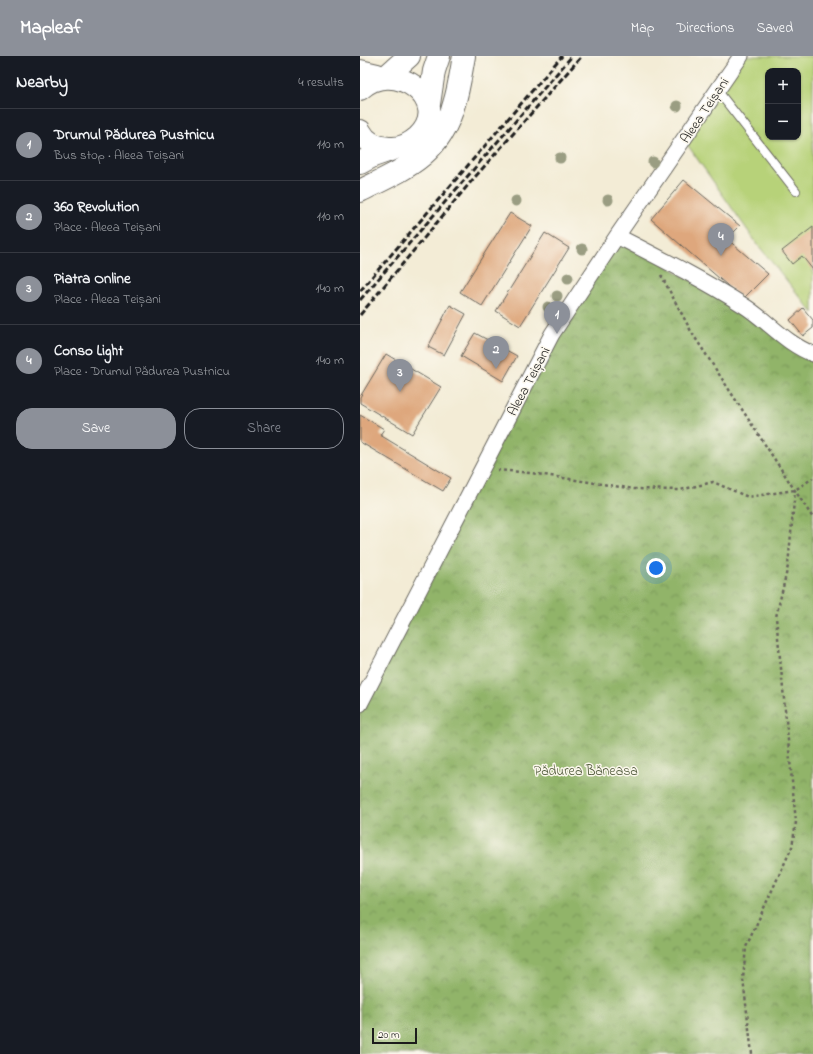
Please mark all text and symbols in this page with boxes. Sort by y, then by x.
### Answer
text: Mapleaf [20,15,82,42]
text: Map [631,18,654,39]
text: Directions [676,18,734,39]
text: Saved [756,18,793,39]
map controls [765,68,801,140]
button: + [765,68,801,104]
text: Nearby [16,70,68,95]
text: 4 results [298,73,344,92]
street label: Aleea Teișani [675,74,735,148]
button: − [765,104,801,140]
text: Drumul Pădurea Pustnicu [54,124,215,146]
text: 1 [27,135,31,154]
text: 110 m [317,135,344,154]
text: Bus stop · Aleea Teișani [54,146,184,165]
text: 360 Revolution [54,196,139,218]
text: 2 [26,207,32,226]
text: 110 m [317,207,344,226]
text: Place · Aleea Teișani [54,218,161,237]
pin: 4 [708,223,734,256]
text: Piatra Online [54,268,131,290]
text: 3 [26,279,32,298]
text: 140 m [316,279,344,298]
text: Place · Aleea Teișani [54,290,161,309]
pin: 1 [544,301,570,334]
pin: 2 [483,336,509,369]
text: Conso Light [54,340,123,362]
street label: Aleea Teișani [502,343,556,420]
text: 4 [26,351,32,370]
text: 140 m [316,351,344,370]
pin: 3 [387,359,413,392]
text: Place · Drumul Pădurea Pustnicu [54,362,230,381]
button: Save [16,408,176,449]
button: Share [184,408,344,449]
your location [646,558,666,578]
park label: Pădurea Băneasa [534,761,638,782]
scale bar [372,1026,417,1045]
text: 20 m [378,1027,400,1043]

